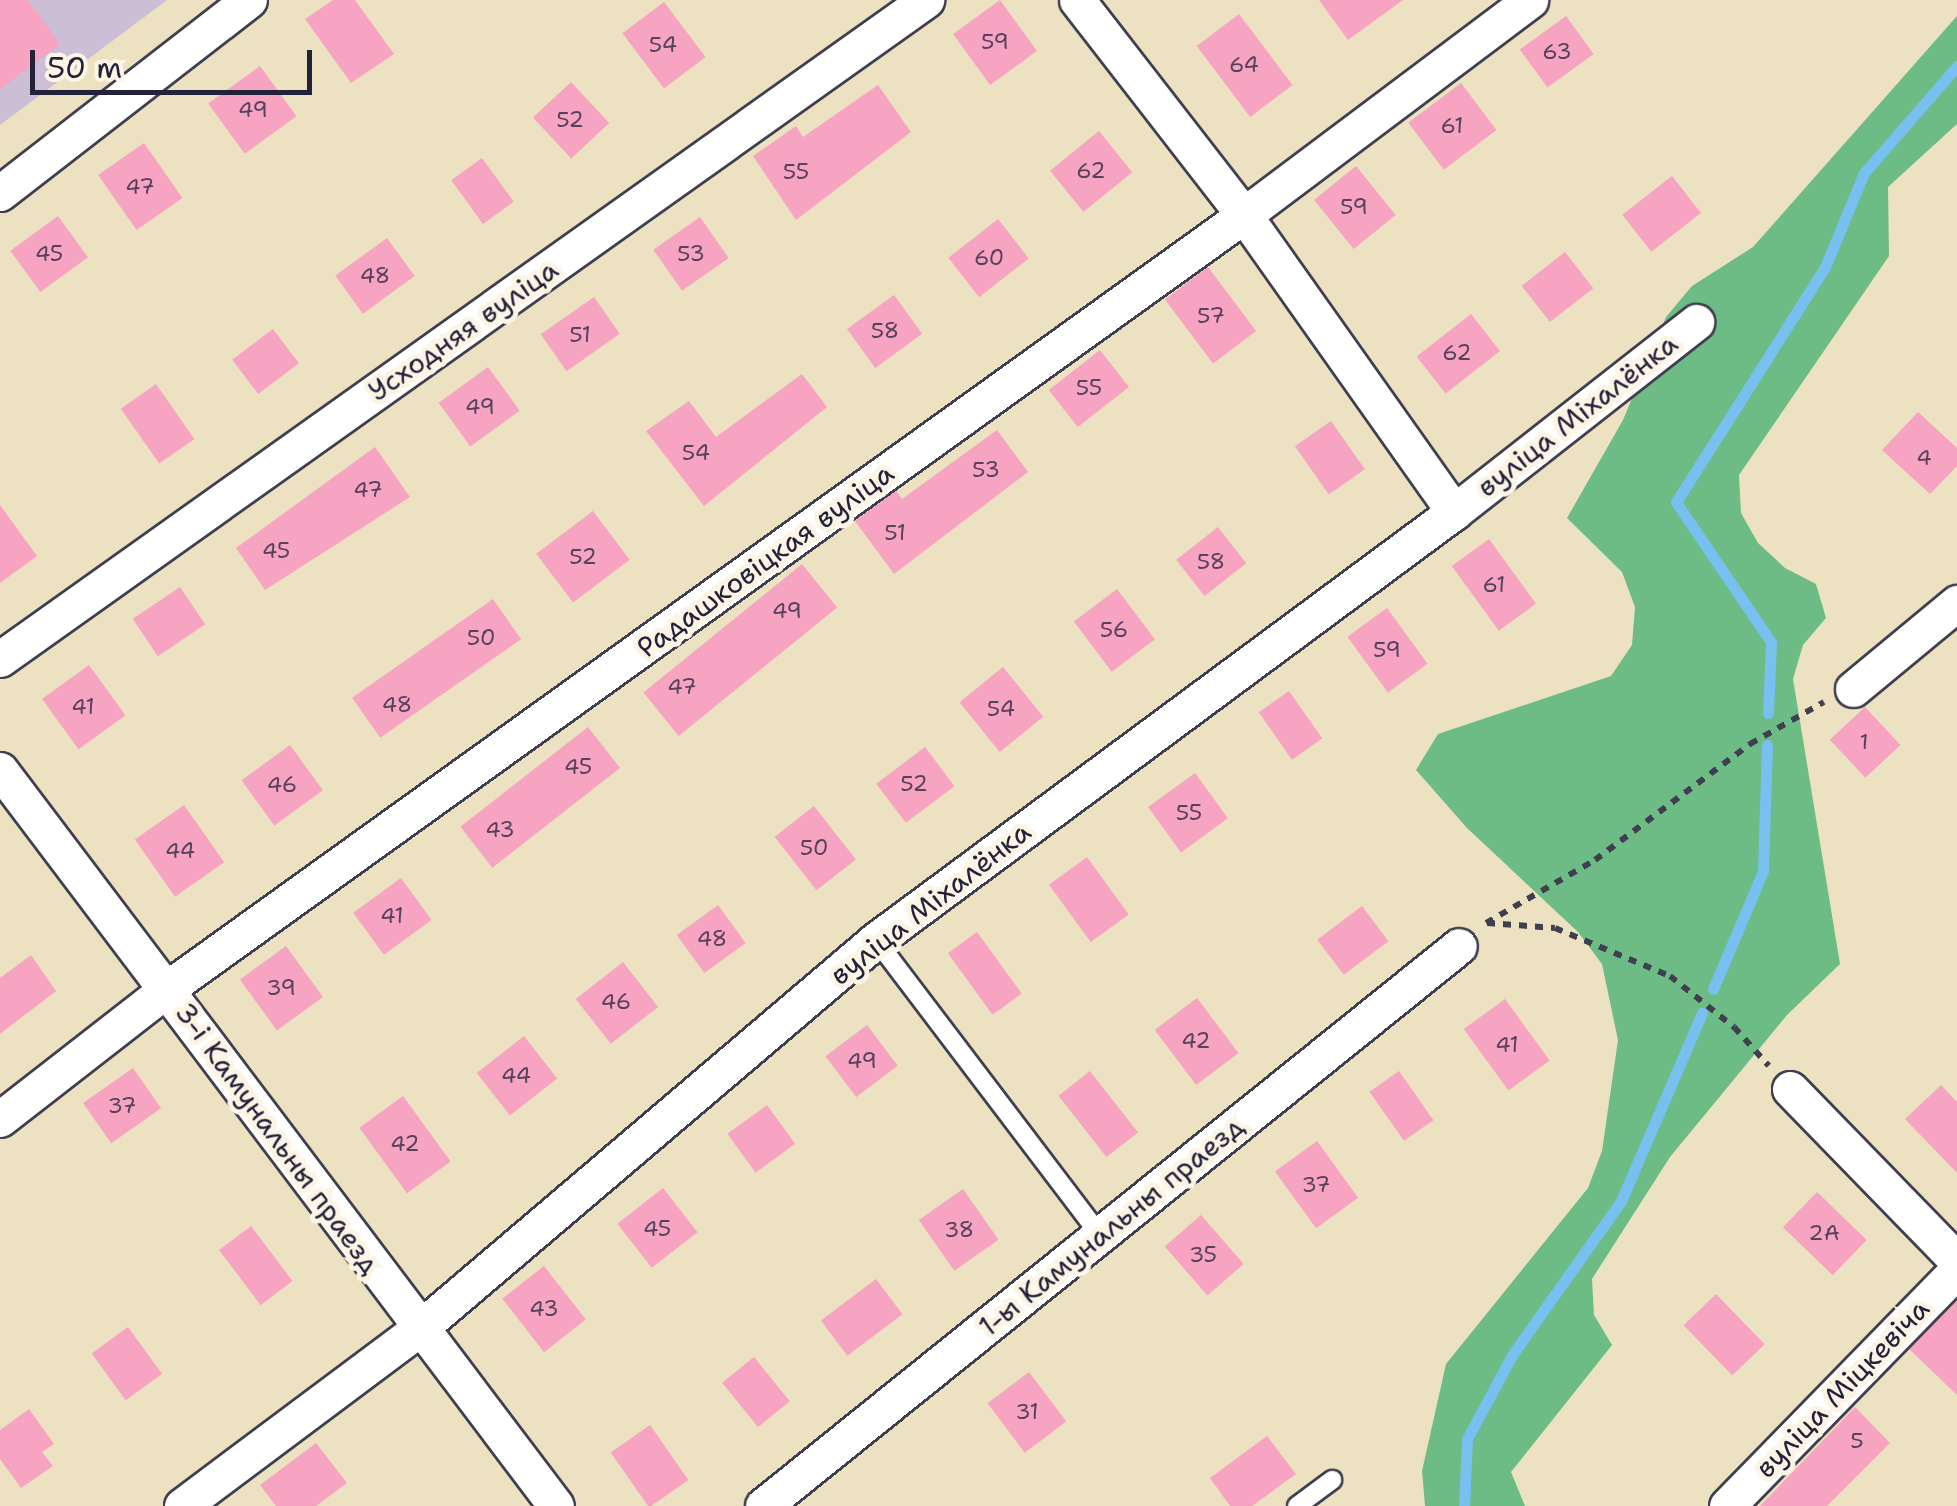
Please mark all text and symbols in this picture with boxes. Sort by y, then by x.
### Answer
house number: 59 [981,29,1009,55]
scale bar [35,30,318,92]
house number: 54 [649,32,677,58]
house number: 63 [1542,39,1572,65]
text: 50 m [47,47,122,88]
house number: 64 [1229,52,1259,78]
house number: 49 [238,97,268,123]
house number: 52 [556,107,584,133]
house number: 61 [1441,113,1463,139]
house number: 62 [1076,158,1106,184]
house number: 55 [783,159,809,185]
house number: 47 [125,174,155,200]
house number: 59 [1340,194,1368,220]
house number: 45 [35,241,63,267]
house number: 53 [677,241,705,267]
house number: 60 [974,245,1004,271]
street label: Усходняя вуліца [362,252,564,408]
house number: 48 [360,263,390,289]
house number: 57 [1197,303,1225,329]
house number: 58 [871,318,899,344]
house number: 51 [569,322,591,348]
street label: вуліца Міхалёнка [1470,326,1684,504]
house number: 62 [1442,340,1472,366]
house number: 55 [1076,375,1102,401]
house number: 49 [465,394,495,420]
house number: 54 [682,440,710,466]
house number: 4 [1916,445,1932,471]
street label: Радашковіцкая вуліца [630,456,900,664]
house number: 53 [972,457,1000,483]
house number: 47 [353,477,383,503]
house number: 51 [884,520,906,546]
house number: 45 [262,538,290,564]
house number: 52 [569,544,597,570]
house number: 58 [1197,549,1225,575]
house number: 61 [1483,572,1505,598]
house number: 49 [772,598,802,624]
house number: 56 [1100,617,1128,643]
house number: 50 [467,625,495,651]
house number: 59 [1373,637,1401,663]
house number: 47 [667,674,697,700]
house number: 48 [382,692,412,718]
house number: 41 [71,694,95,720]
house number: 54 [987,696,1015,722]
house number: 1 [1859,729,1869,755]
house number: 45 [564,754,592,780]
house number: 52 [900,771,928,797]
house number: 46 [267,772,297,798]
house number: 55 [1176,800,1202,826]
street label: вуліца Міхалёнка [823,814,1037,992]
house number: 43 [485,817,515,843]
house number: 50 [800,835,828,861]
house number: 44 [165,838,195,864]
house number: 41 [380,903,404,929]
house number: 48 [697,926,727,952]
house number: 39 [266,975,296,1001]
house number: 46 [601,989,631,1015]
street label: 3-і Камунальны праезд [168,996,388,1280]
house number: 42 [1181,1028,1211,1054]
house number: 41 [1495,1032,1519,1058]
house number: 49 [847,1048,877,1074]
house number: 44 [501,1063,531,1089]
house number: 37 [108,1093,136,1119]
street label: 1-ы Камунальны праезд [972,1109,1250,1343]
house number: 42 [390,1131,420,1157]
house number: 37 [1302,1172,1330,1198]
house number: 45 [643,1216,671,1242]
house number: 38 [944,1217,974,1243]
house number: 2А [1808,1220,1840,1246]
house number: 35 [1189,1242,1217,1268]
street label: вуліца Міцкевіча [1748,1292,1936,1484]
house number: 43 [529,1296,559,1322]
house number: 31 [1015,1399,1039,1425]
house number: 5 [1850,1428,1864,1454]

